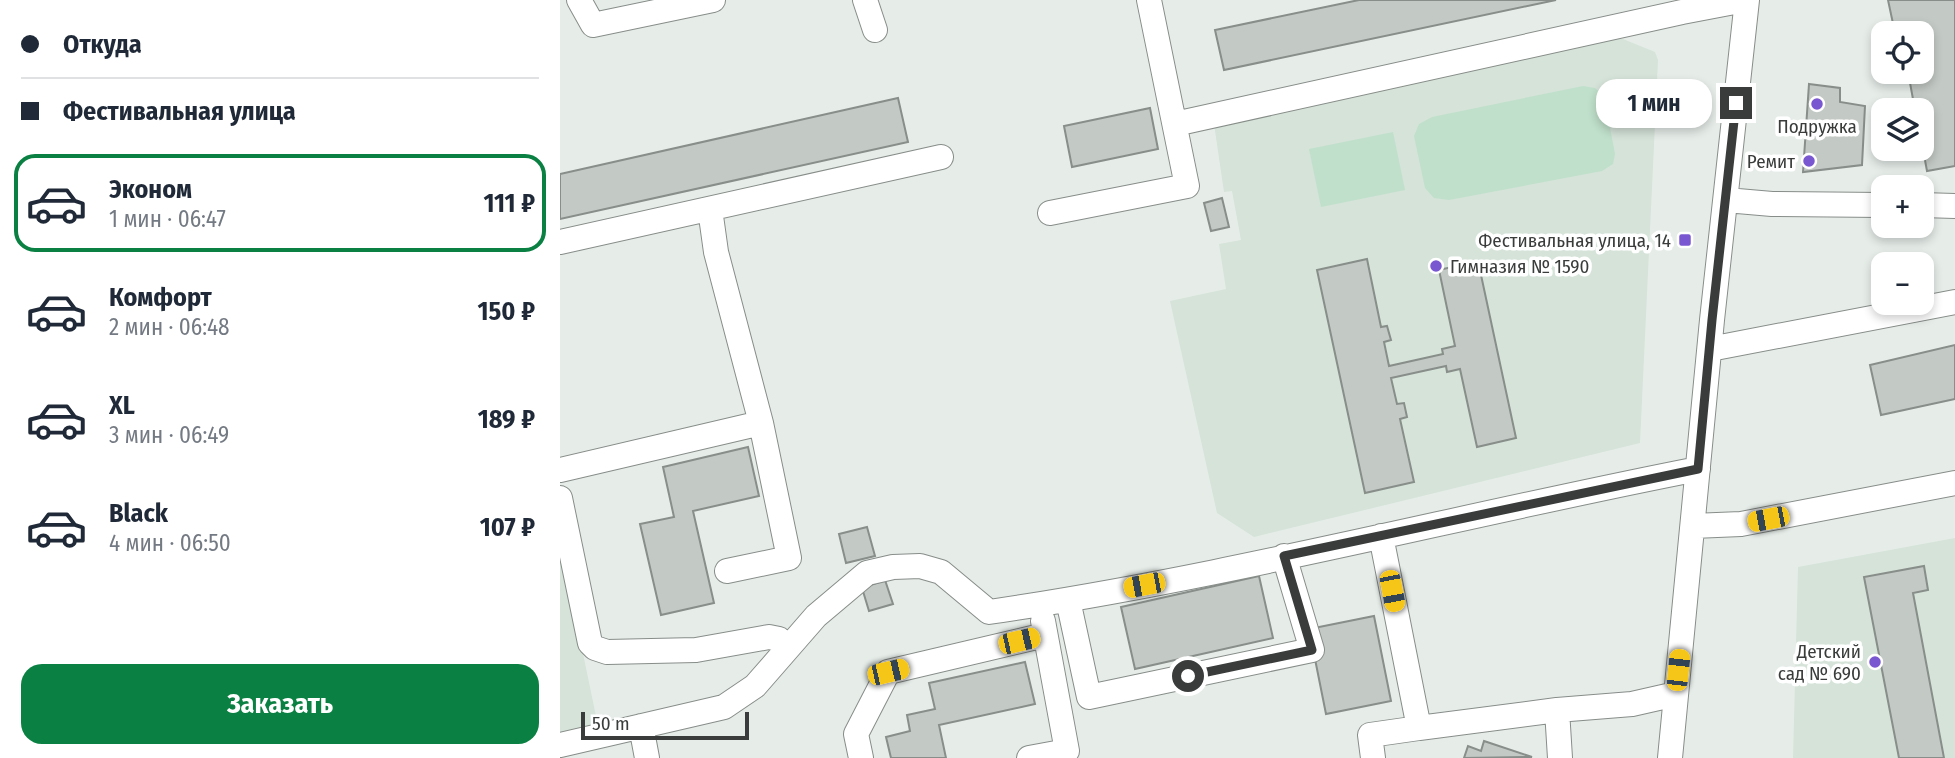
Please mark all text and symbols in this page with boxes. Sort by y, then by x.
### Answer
map controls [1871,21,1934,315]
button: locate [1871,21,1934,84]
text: Откуда [63,29,142,60]
callout: 1 мин [1596,78,1712,128]
route end [1720,87,1752,119]
text: 1 мин [1627,89,1681,117]
text: Фестивальная улица [63,96,296,127]
marker: Подружка [1809,96,1825,112]
button: layers [1871,98,1934,161]
place label: Подружка [1777,115,1857,138]
place label: Ремит [1747,150,1795,173]
marker: Ремит [1801,153,1817,169]
icon: car [25,172,88,235]
text: Эконом [109,174,192,205]
button: + [1871,175,1934,238]
text: 111 ₽ [483,188,535,219]
text: 1 мин · 06:47 [109,205,226,233]
place label: Фестивальная улица, 14 [1478,229,1671,252]
marker: Фестивальная улица, 14 [1677,232,1693,248]
button: − [1871,252,1934,315]
place label: Гимназия № 1590 [1450,255,1590,278]
marker: Гимназия № 1590 [1428,258,1444,274]
icon: car [25,280,88,343]
text: Комфорт [109,282,212,313]
text: 150 ₽ [478,296,535,327]
text: 2 мин · 06:48 [109,313,230,341]
icon: car [25,388,88,451]
text: XL [109,390,135,421]
text: 189 ₽ [478,404,535,435]
text: 3 мин · 06:49 [109,421,229,449]
icon: car [25,496,88,559]
text: Black [109,498,168,529]
car [1746,505,1791,533]
text: 107 ₽ [480,512,535,543]
text: 4 мин · 06:50 [109,529,231,557]
car [1378,568,1407,614]
car [1122,571,1167,599]
car [997,626,1042,656]
place label: Детский сад № 690 [1778,640,1861,685]
car [1666,648,1691,692]
marker: Детский сад № 690 [1867,654,1883,670]
car [866,657,911,687]
route start [1172,660,1204,692]
button: Заказать [21,664,539,744]
scale bar [581,709,749,741]
text: 50 m [592,712,630,735]

